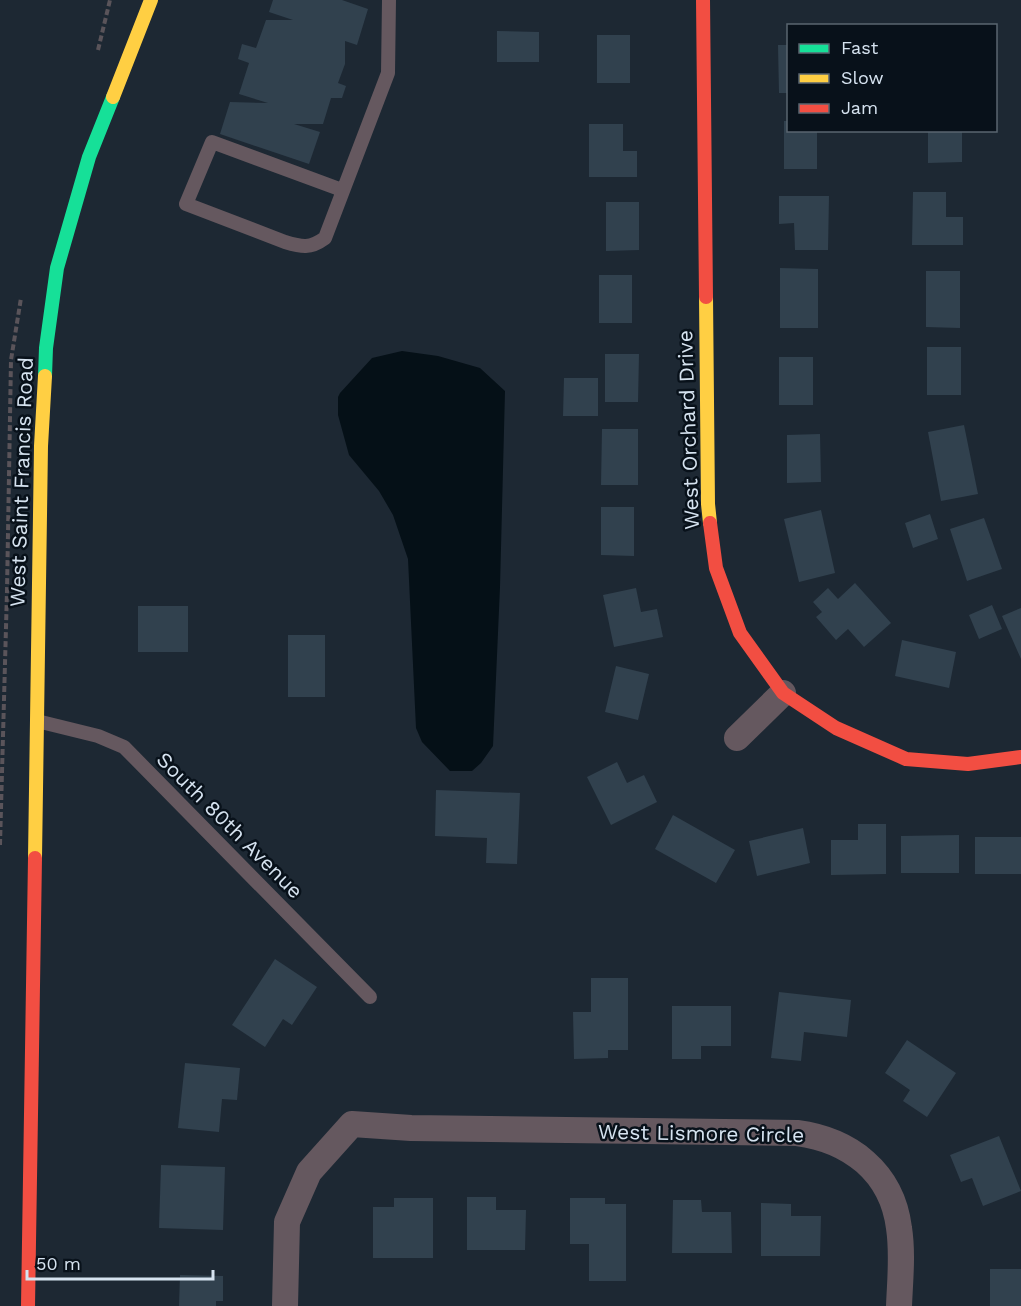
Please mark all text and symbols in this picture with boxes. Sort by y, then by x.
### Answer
legend [787,24,997,132]
text: Fast [841,37,879,58]
text: Slow [841,67,884,88]
text: Jam [841,97,878,118]
street label: West Orchard Drive [672,330,704,530]
street label: West Saint Francis Road [4,357,38,607]
street label: South 80th Avenue [152,747,308,903]
street label: West Lismore Circle [598,1119,804,1147]
scale bar [27,1243,213,1281]
text: 50 m [36,1253,81,1274]

